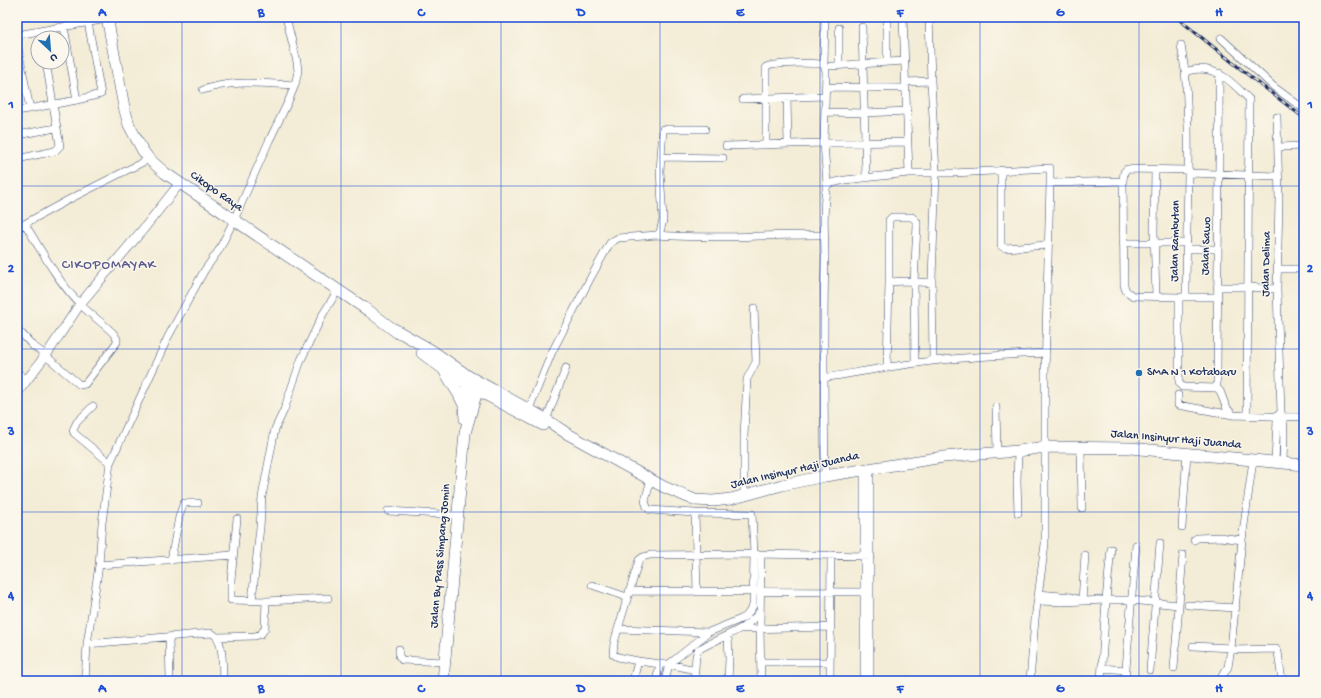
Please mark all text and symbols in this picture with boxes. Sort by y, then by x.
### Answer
text: A [97,6,107,21]
text: B [257,6,266,21]
text: C [416,6,426,21]
text: D [576,6,586,21]
text: E [736,6,745,21]
text: F [896,6,905,21]
text: G [1056,6,1065,21]
text: H [1215,6,1223,21]
north arrow [30,30,70,70]
text: U [47,50,59,64]
text: 1 [7,98,14,113]
text: 1 [1306,98,1313,113]
street label: Cikopo Raya [187,169,245,215]
street label: Jalan Rambutan [1168,200,1184,282]
street label: Jalan Sawo [1199,216,1215,276]
street label: Jalan Delima [1259,231,1275,297]
district label: CIKOPOMAYAK [62,257,157,274]
text: 2 [8,262,15,277]
text: 2 [1307,262,1314,277]
place label: SMA N 1 Kotabaru [1147,366,1237,380]
marker: SMA N 1 Kotabaru [1134,368,1144,378]
text: 3 [7,425,15,440]
text: 3 [1306,425,1314,440]
street label: Jalan Insinyur Haji Juanda [1110,427,1242,453]
street label: Jalan Insinyur Haji Juanda [729,449,861,493]
street label: Jalan By Pass Simpang Jomin [428,483,454,629]
text: 4 [7,589,15,604]
text: 4 [1306,589,1314,604]
text: A [97,682,107,697]
text: B [257,682,266,697]
text: C [416,682,426,697]
text: D [576,682,586,697]
text: E [736,682,745,697]
text: F [896,682,905,697]
text: G [1056,682,1065,697]
text: H [1215,682,1223,697]

